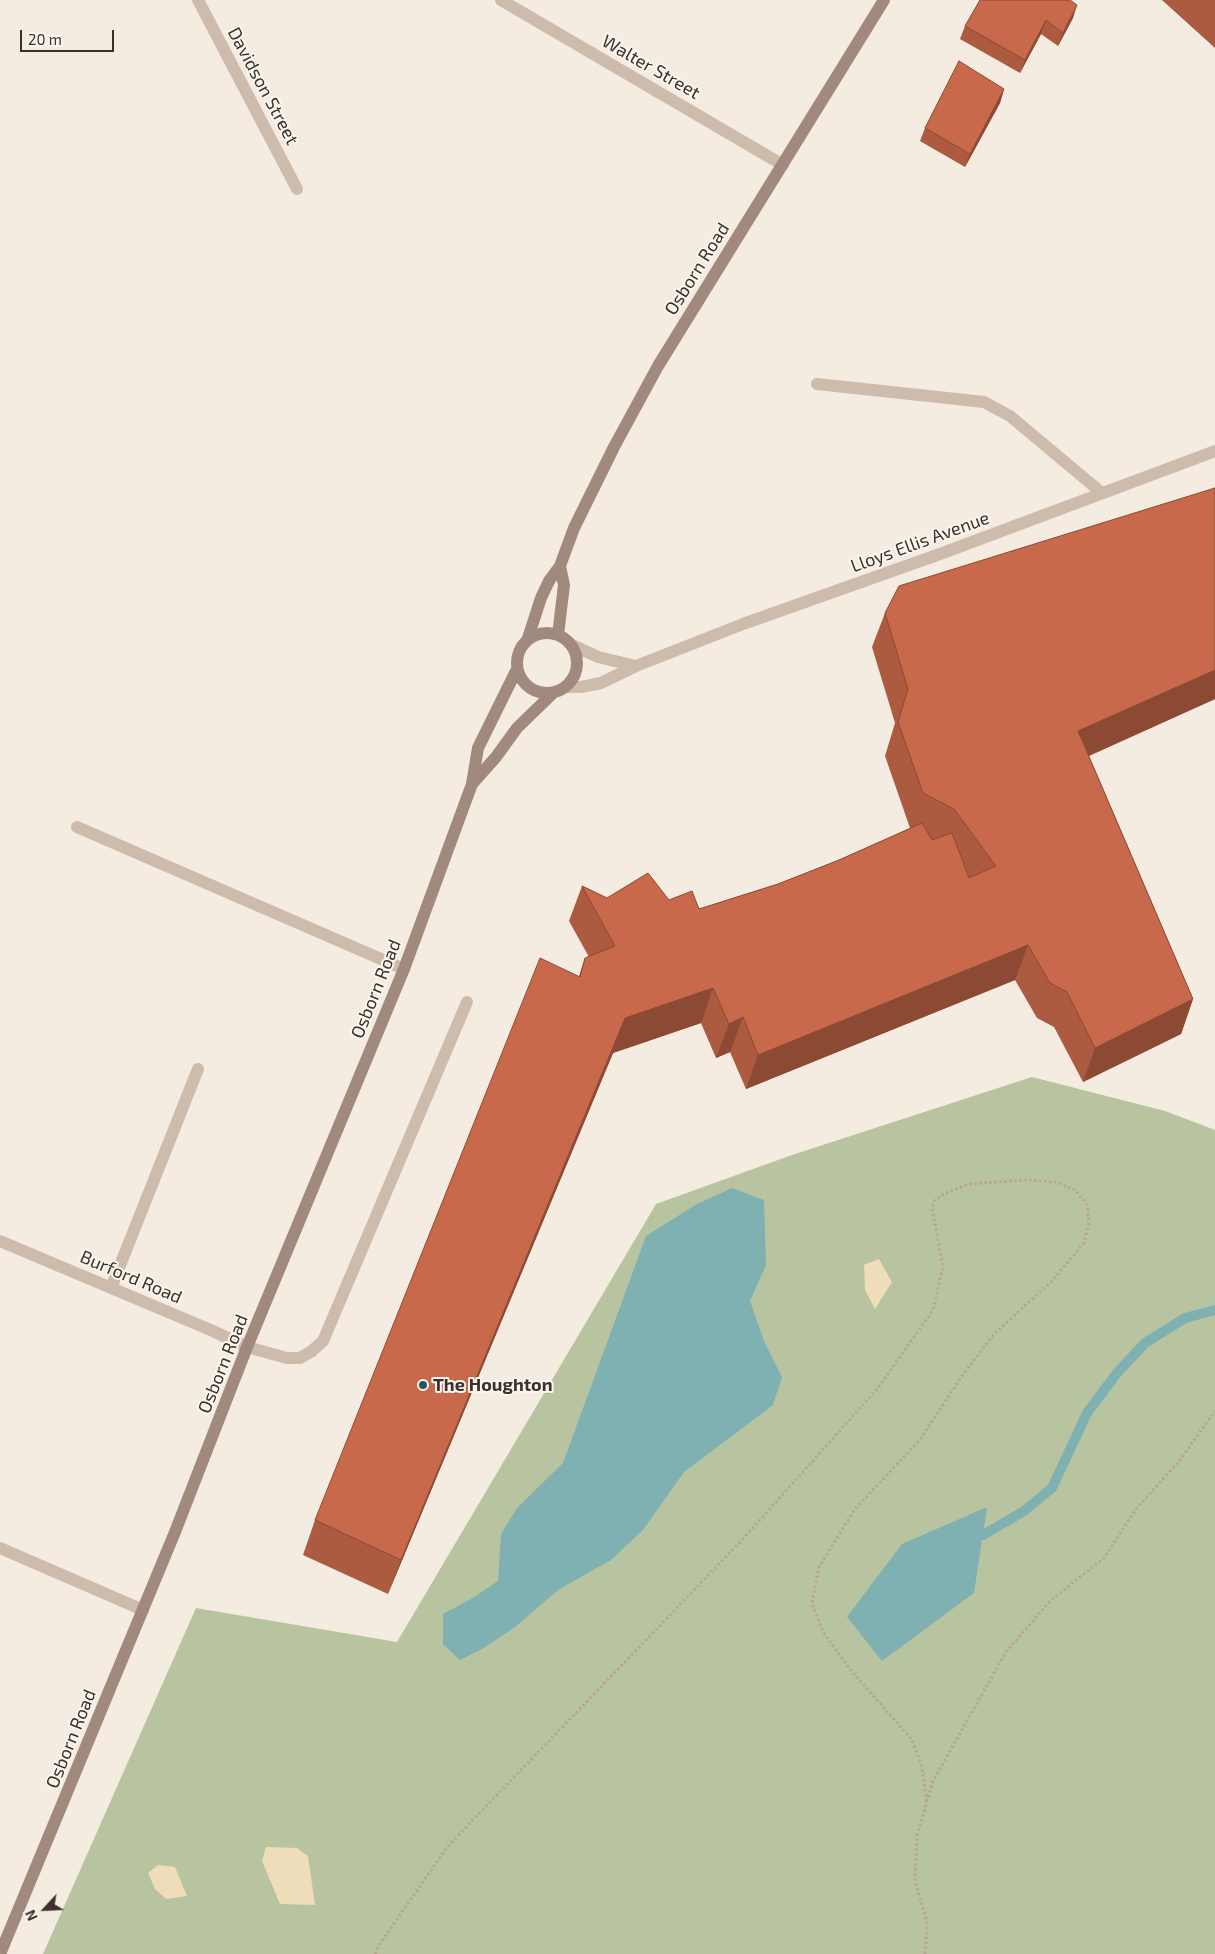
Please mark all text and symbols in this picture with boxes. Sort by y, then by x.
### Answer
scale bar [22,20,116,52]
street label: Davidson Street [223,24,303,148]
text: 20 m [28,30,62,48]
street label: Walter Street [598,30,704,104]
street label: Osborn Road [660,219,734,319]
street label: Lloys Ellis Avenue [848,507,992,577]
street label: Osborn Road [346,936,406,1042]
street label: Burford Road [77,1246,185,1308]
street label: Osborn Road [193,1311,253,1417]
place label: The Houghton [433,1374,553,1396]
marker: The Houghton [417,1379,429,1391]
street label: Osborn Road [41,1686,101,1792]
north arrow [20,1884,70,1934]
text: N [21,1907,41,1924]

